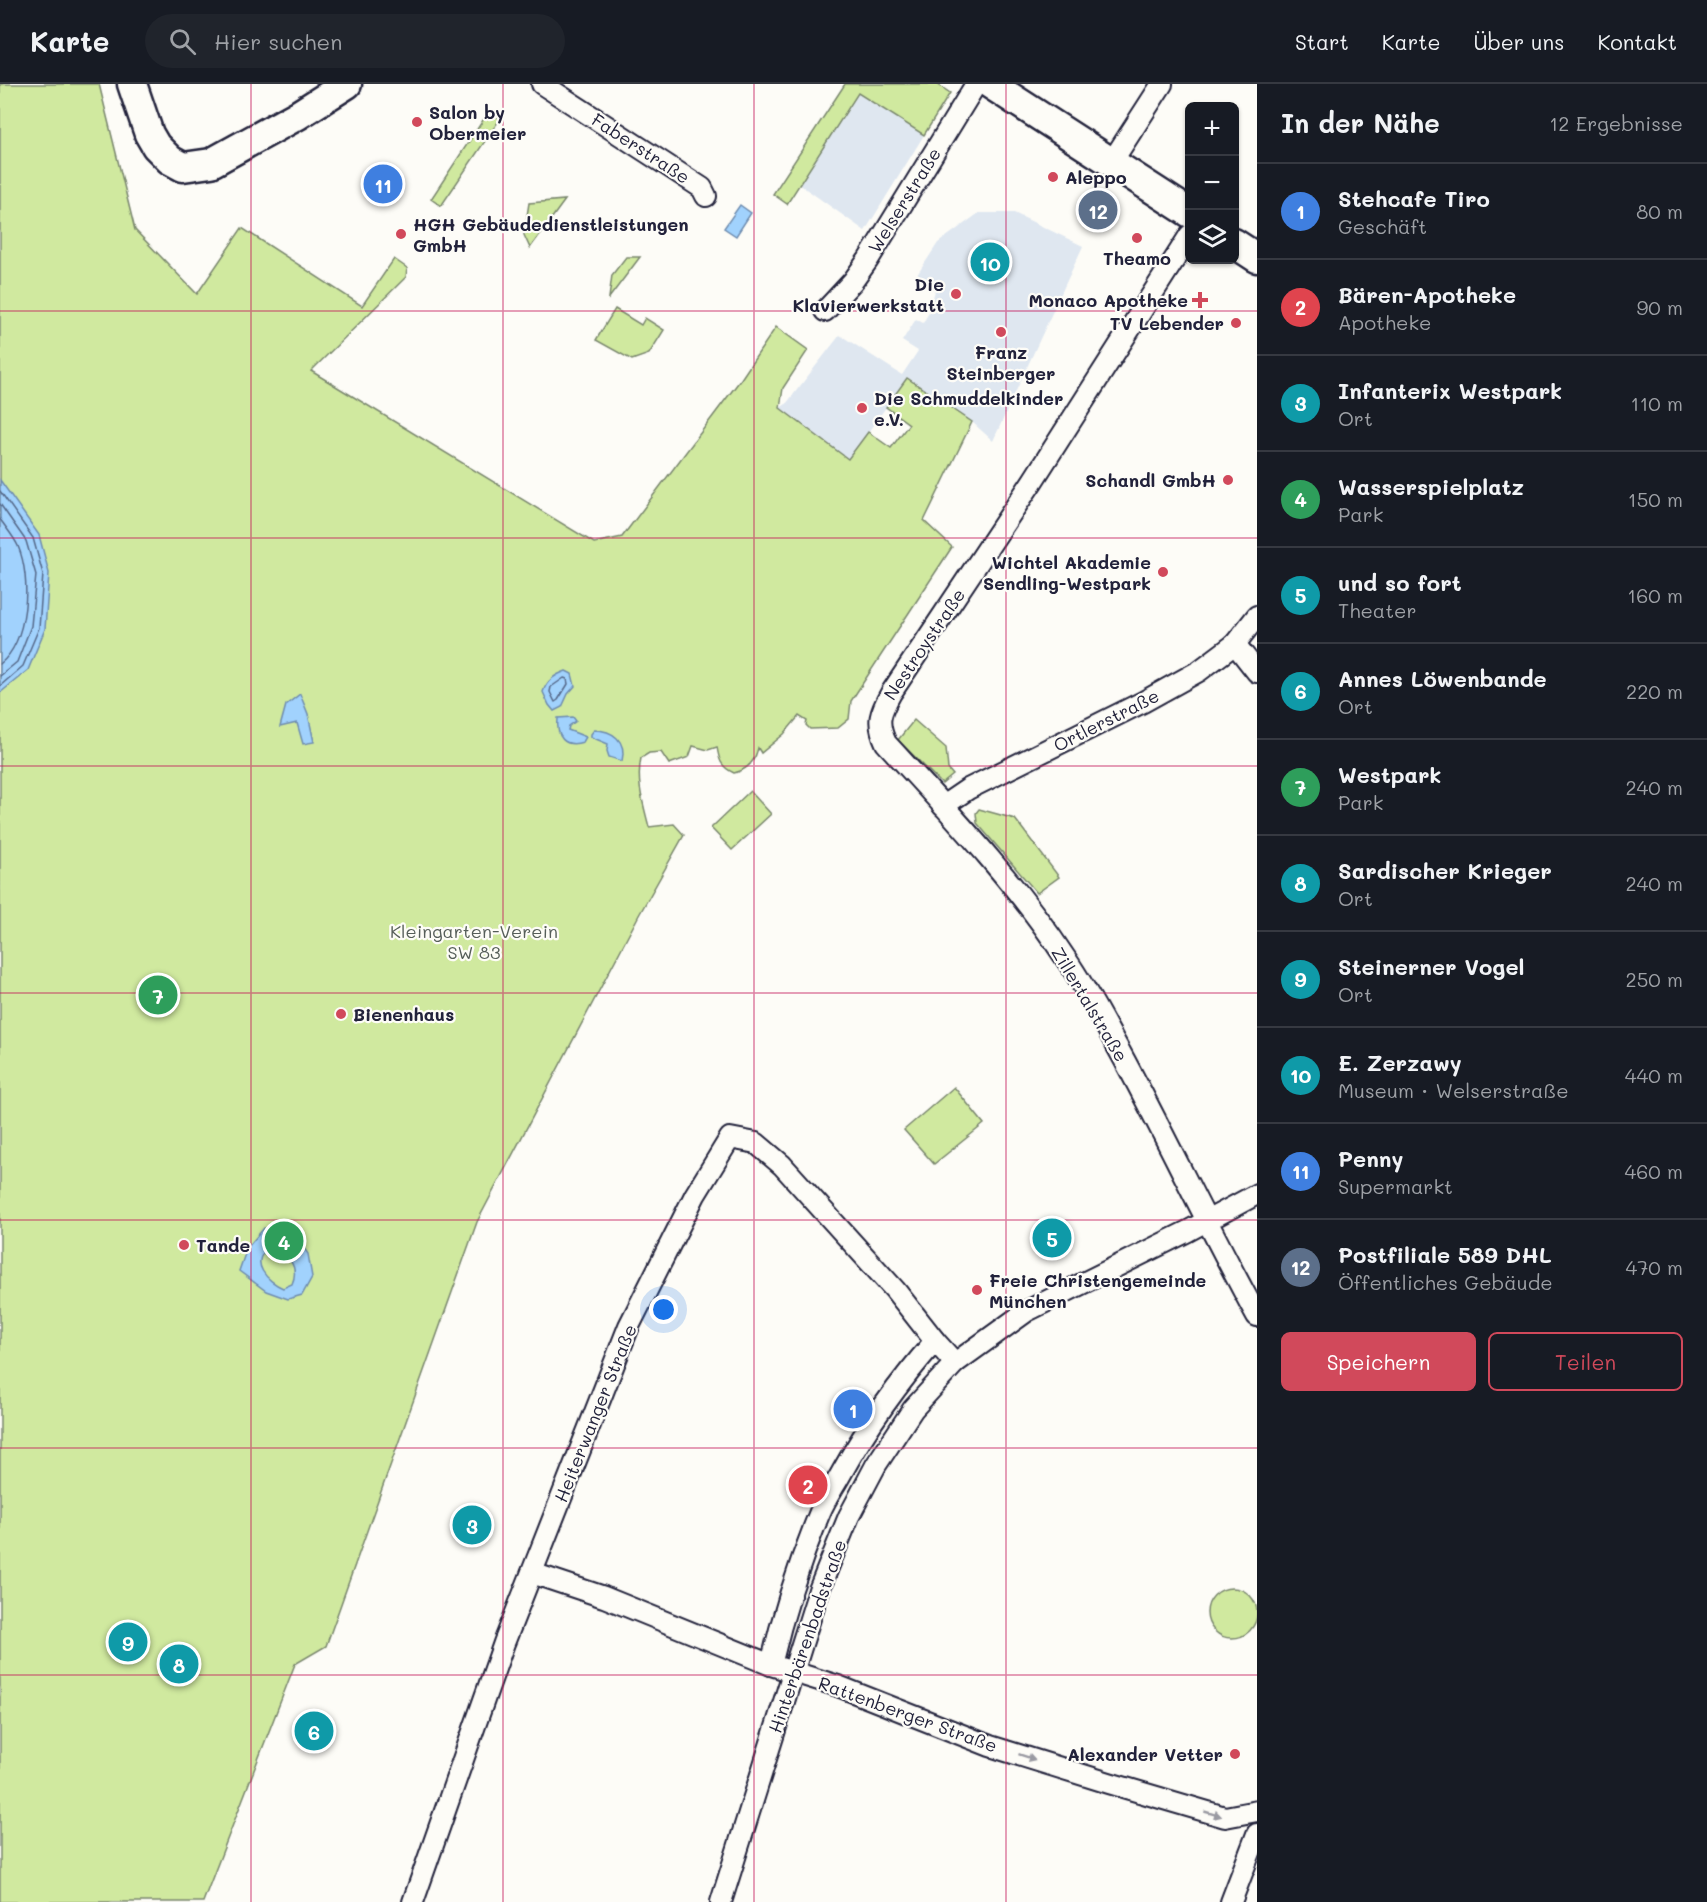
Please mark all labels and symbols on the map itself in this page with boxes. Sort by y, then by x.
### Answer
place label: Salon by Obermeier [429,100,526,145]
street label: Faberstraße [587,107,695,189]
marker: Salon by Obermeier [410,115,424,129]
street label: Welserstraße [862,143,946,257]
pin: 11 [364,162,403,206]
place label: Aleppo [1065,165,1127,189]
marker: Aleppo [1046,170,1060,184]
pin: 12 [1078,188,1118,232]
place label: HGH Gebäudedienstleistungen GmbH [413,212,689,257]
marker: HGH Gebäudedienstleistungen GmbH [394,227,408,241]
marker: Theamo [1130,231,1144,245]
pin: 10 [970,240,1010,285]
place label: Theamo [1103,246,1171,270]
place label: Die Klavierwerkstatt [793,272,944,317]
marker: Die Klavierwerkstatt [949,287,963,301]
place label: Monaco Apotheke [1029,288,1188,312]
marker: Monaco Apotheke [1193,293,1207,307]
place label: TV Lebender [1110,311,1224,335]
marker: TV Lebender [1229,316,1243,330]
marker: Franz Steinberger [994,325,1008,339]
place label: Franz Steinberger [947,340,1055,385]
place label: Die Schmuddelkinder e.V. [874,386,1063,431]
marker: Die Schmuddelkinder e.V. [855,401,869,415]
place label: Schandl GmbH [1085,468,1216,492]
marker: Schandl GmbH [1221,473,1235,487]
place label: Wichtel Akademie Sendling-Westpark [983,550,1151,595]
marker: Wichtel Akademie Sendling-Westpark [1156,565,1170,579]
street label: Nestroystraße [878,584,970,704]
street label: Ortlerstraße [1049,683,1163,757]
park label: Kleingarten-Verein SW 83 [390,919,558,964]
street label: Zillertalstraße [1046,942,1134,1066]
pin: 7 [138,972,178,1018]
place label: Bienenhaus [353,1002,454,1026]
marker: Bienenhaus [334,1007,348,1021]
pin: 5 [1032,1216,1072,1260]
pin: 4 [264,1218,304,1264]
place label: Tande [196,1233,250,1257]
marker: Tande [177,1238,191,1252]
place label: Freie Christengemeinde München [989,1268,1207,1313]
marker: Freie Christengemeinde München [970,1283,984,1297]
your location [649,1295,678,1324]
street label: Heiterwanger Straße [548,1320,642,1506]
pin: 1 [834,1386,872,1432]
pin: 2 [788,1462,828,1508]
pin: 3 [452,1502,492,1548]
street label: Hinterbärenbadstraße [763,1536,851,1736]
pin: 9 [108,1620,148,1664]
pin: 8 [160,1642,198,1686]
street label: Rattenberger Straße [815,1670,1001,1758]
pin: 6 [294,1708,334,1754]
place label: Alexander Vetter [1067,1742,1223,1766]
marker: Alexander Vetter [1228,1747,1242,1761]
one-way arrow [1018,1753,1036,1762]
one-way arrow [1204,1809,1222,1819]

